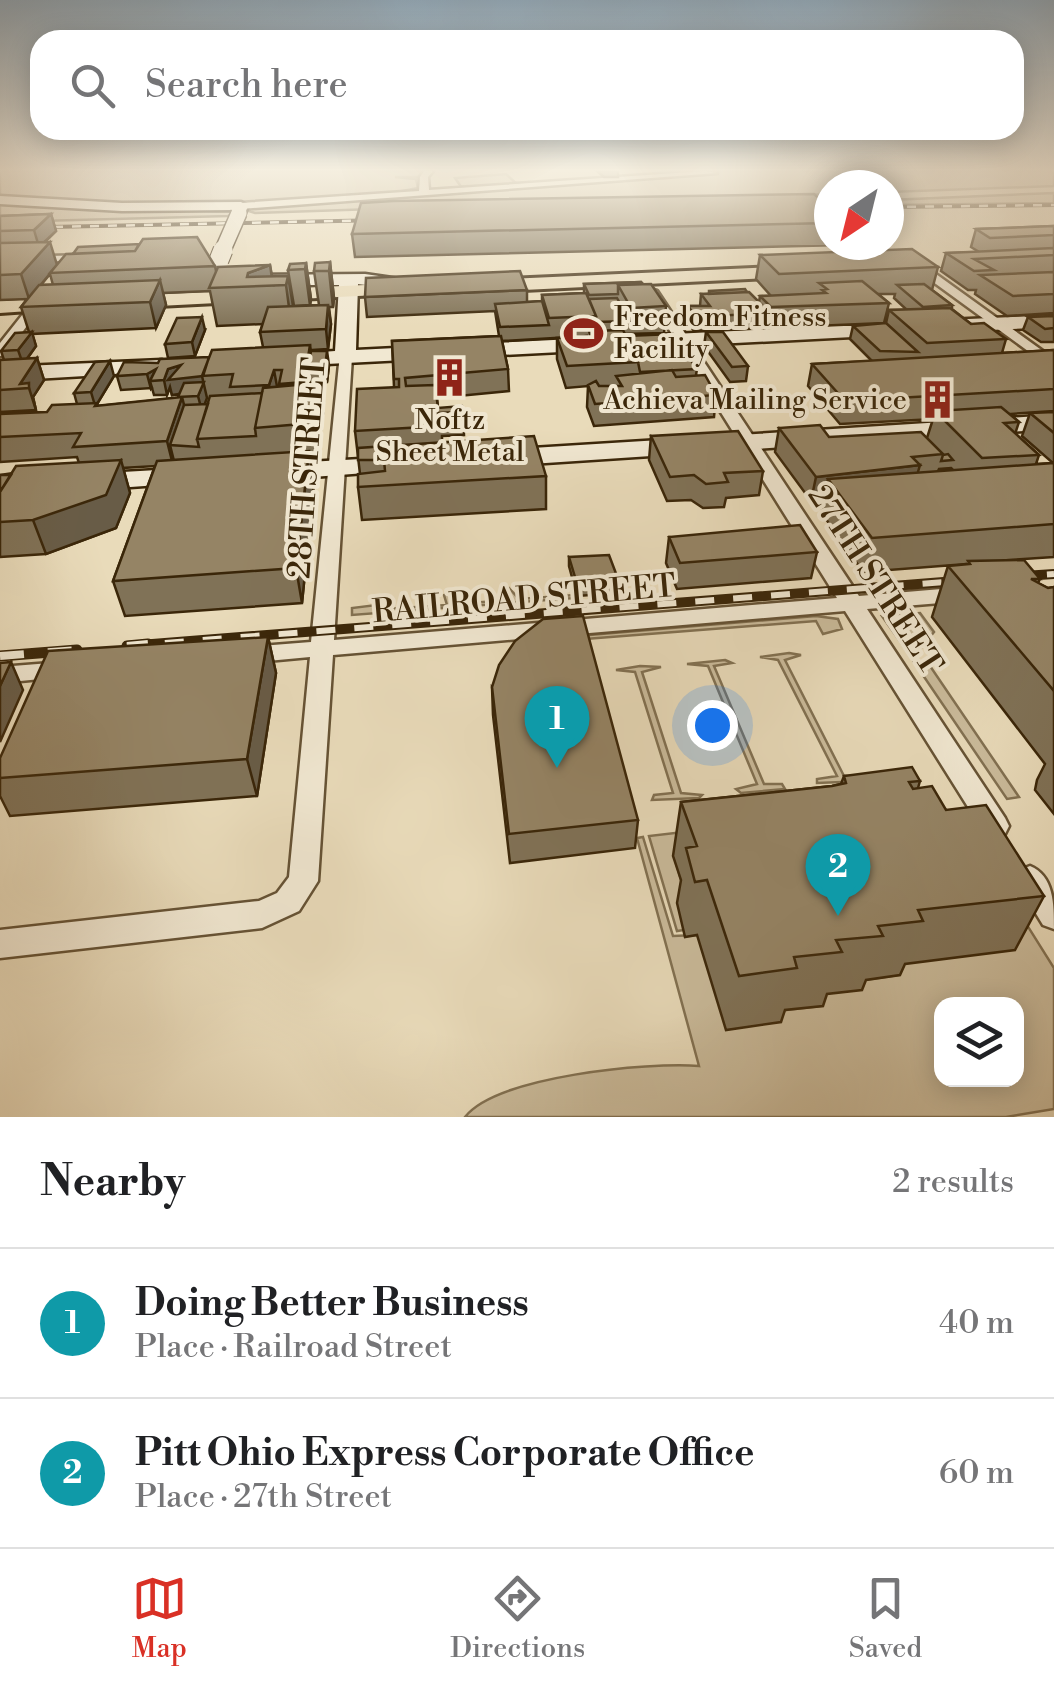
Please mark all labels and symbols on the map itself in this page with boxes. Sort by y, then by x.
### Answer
north arrow [814,170,904,260]
place label: Freedom Fitness Facility [614,300,826,367]
sports icon: Freedom Fitness Facility [563,312,605,354]
street label: 28TH STREET [279,356,335,580]
building icon: Noftz Sheet Metal [429,356,471,398]
building icon: Achieva Mailing Service [916,379,958,421]
place label: Achieva Mailing Service [602,383,907,418]
place label: Noftz Sheet Metal [376,403,524,470]
street label: 27TH STREET [799,478,951,682]
street label: RAILROAD STREET [371,566,677,632]
pin: 1 [524,686,590,768]
your location [687,700,738,751]
pin: 2 [806,834,870,916]

